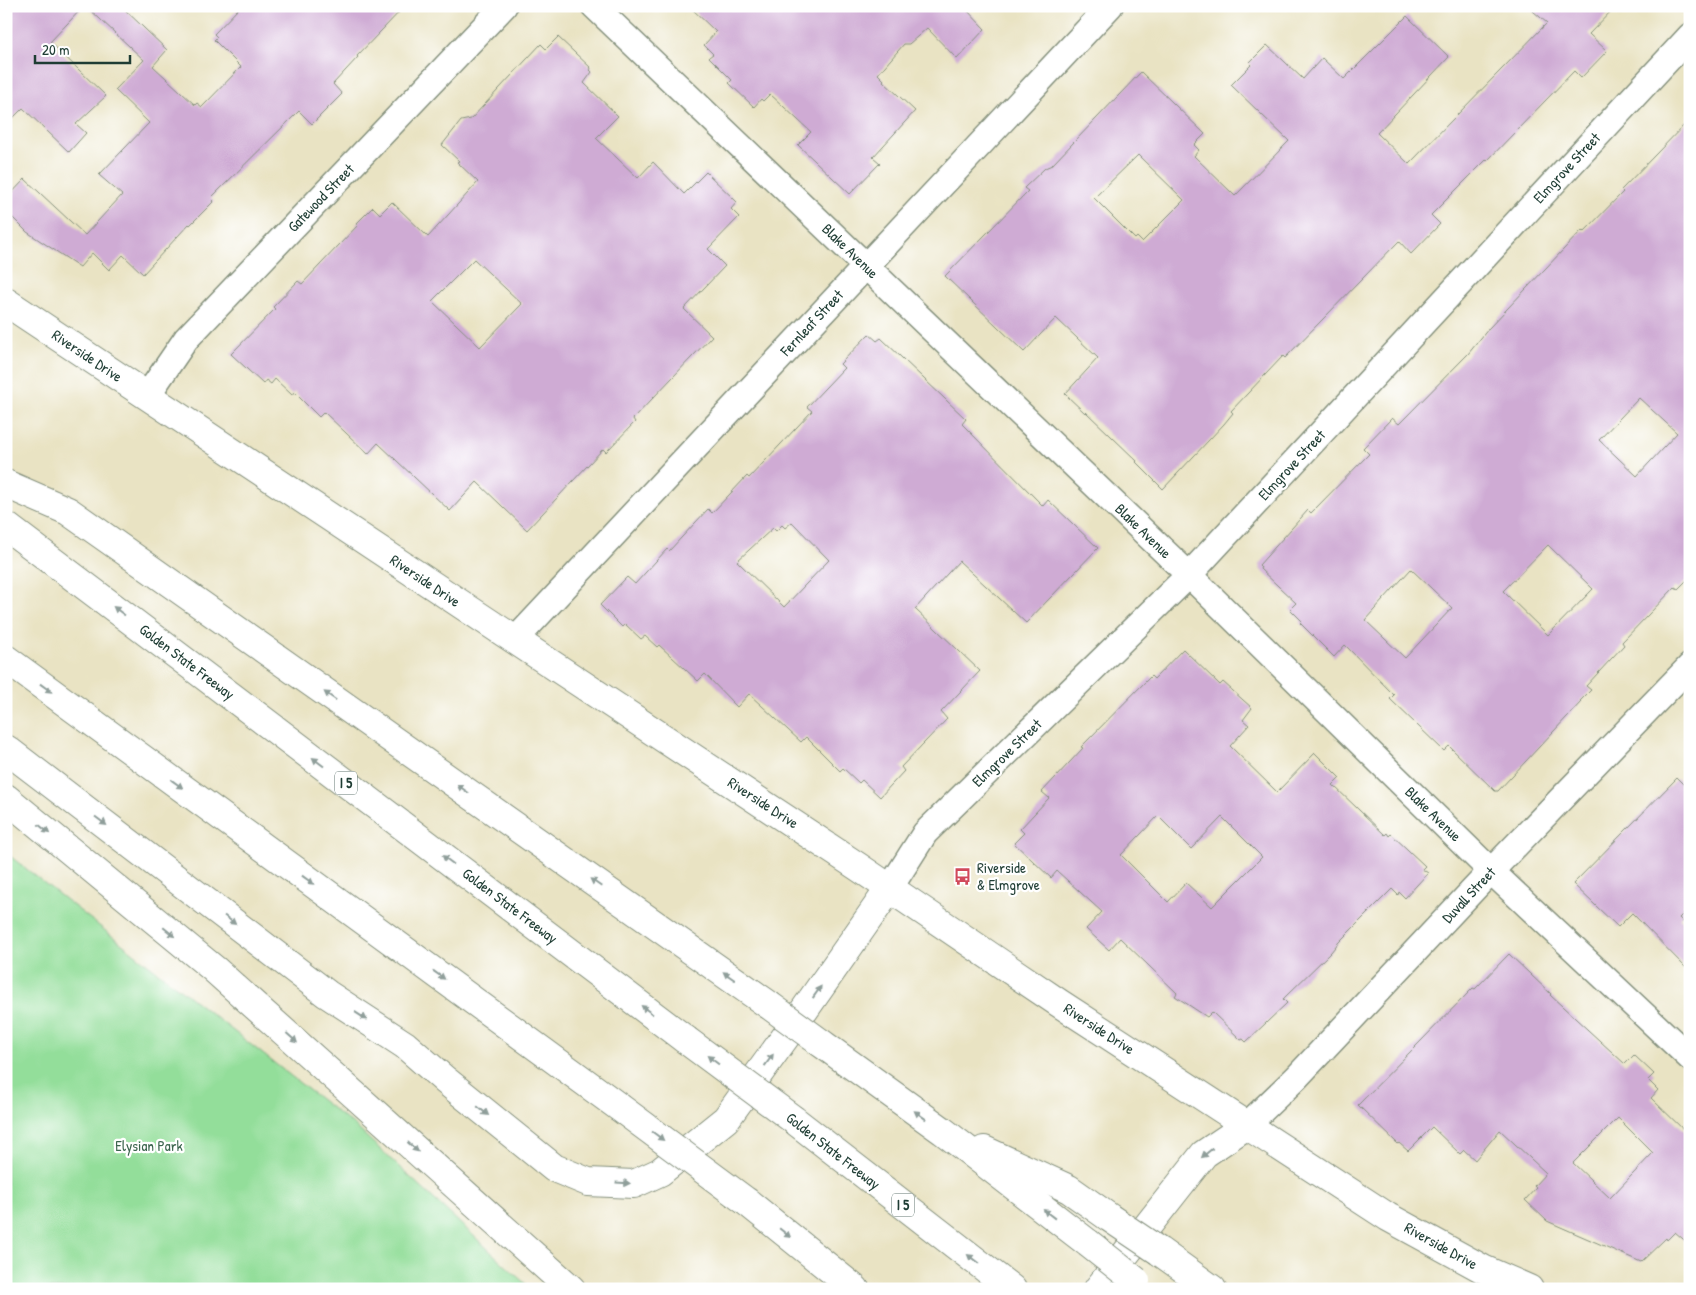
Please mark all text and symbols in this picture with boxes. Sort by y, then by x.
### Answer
scale bar [35,32,130,64]
text: 20 m [42,39,69,60]
street label: Elmgrove Street [1528,127,1605,208]
street label: Gatewood Street [283,158,359,236]
street label: Blake Avenue [817,218,883,283]
street label: Fernleaf Street [775,284,848,361]
street label: Riverside Drive [48,324,127,387]
street label: Elmgrove Street [1253,424,1330,505]
street label: Blake Avenue [1110,498,1176,563]
street label: Riverside Drive [386,549,465,612]
one-way arrow [113,605,126,616]
street label: Golden State Freeway [135,619,239,704]
one-way arrow [39,683,53,693]
one-way arrow [323,691,337,701]
street label: Elmgrove Street [967,713,1047,791]
one-way arrow [312,756,325,767]
road number: I 5 [335,771,357,794]
street label: Riverside Drive [724,772,803,833]
one-way arrow [170,779,184,789]
street label: Blake Avenue [1400,781,1466,846]
one-way arrow [457,784,470,795]
one-way arrow [94,816,107,827]
one-way arrow [37,823,50,834]
one-way arrow [442,854,455,865]
place label: Riverside & Elmgrove [977,857,1040,895]
street label: Duvall Street [1437,861,1501,927]
street label: Golden State Freeway [458,863,562,948]
bus stop icon: Riverside & Elmgrove [953,867,973,887]
one-way arrow [301,874,314,885]
one-way arrow [589,878,603,888]
one-way arrow [223,915,237,925]
one-way arrow [163,926,175,937]
one-way arrow [432,970,445,981]
one-way arrow [723,971,736,982]
one-way arrow [812,985,822,999]
street label: Riverside Drive [1060,998,1139,1059]
one-way arrow [641,1005,654,1016]
one-way arrow [354,1011,367,1021]
one-way arrow [285,1033,298,1044]
one-way arrow [764,1053,774,1067]
one-way arrow [707,1054,720,1065]
one-way arrow [476,1105,489,1116]
street label: Golden State Freeway [782,1107,885,1194]
one-way arrow [913,1110,927,1120]
one-way arrow [651,1130,664,1141]
park label: Elysian Park [115,1135,183,1156]
one-way arrow [407,1141,419,1153]
one-way arrow [1202,1147,1214,1159]
one-way arrow [615,1180,631,1188]
road number: I 5 [892,1194,914,1216]
one-way arrow [1043,1208,1056,1219]
street label: Riverside Drive [1401,1217,1482,1274]
one-way arrow [778,1227,791,1238]
one-way arrow [966,1254,980,1264]

